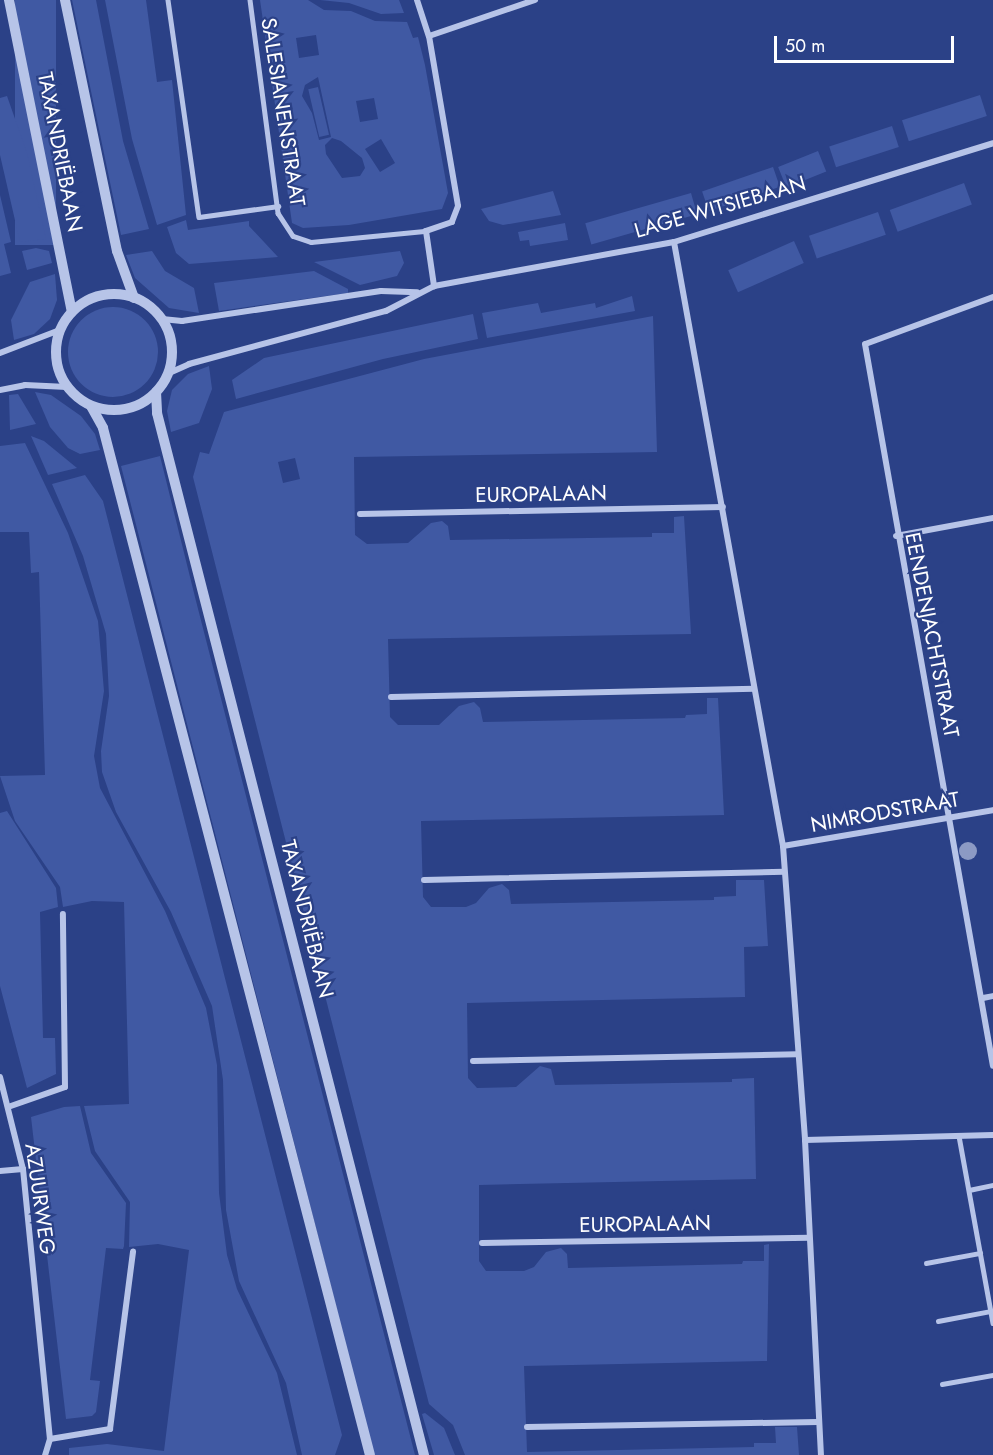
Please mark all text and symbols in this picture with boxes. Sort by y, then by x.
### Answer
street label: SALESIANENSTRAAT [256,16,310,208]
scale bar [777,24,957,62]
text: 50 m [785,33,825,59]
street label: TAXANDRIËBAAN [32,70,88,234]
street label: LAGE WITSIEBAAN [631,170,809,244]
street label: EUROPALAAN [475,480,607,508]
street label: EENDENJACHTSTRAAT [900,530,964,740]
street label: NIMRODSTRAAT [809,787,961,837]
street label: TAXANDRIËBAAN [275,837,339,1001]
street label: AZUURWEG [20,1142,60,1256]
street label: EUROPALAAN [579,1210,711,1238]

